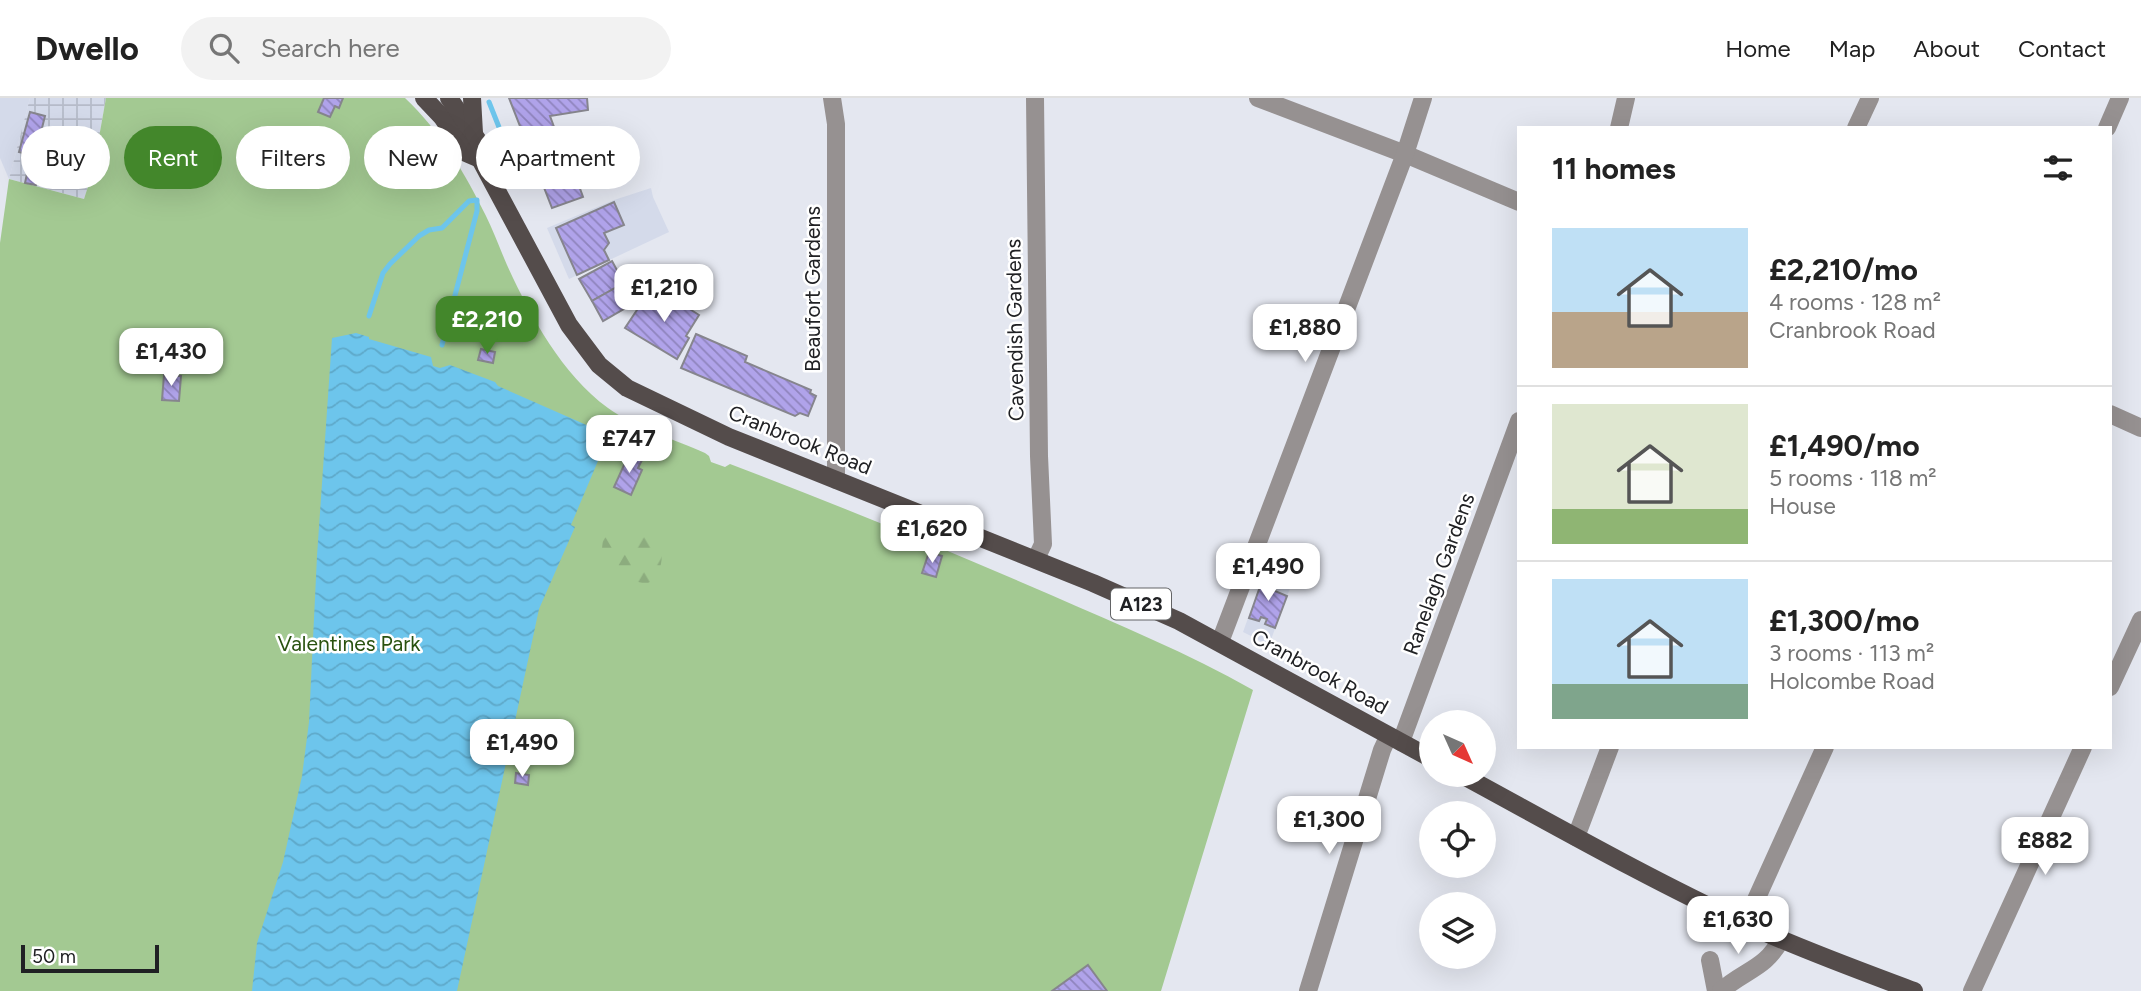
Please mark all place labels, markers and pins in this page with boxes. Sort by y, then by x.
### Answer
pin: £1,210 [607,264,721,324]
pin: £2,210 [430,296,544,356]
pin: £1,880 [1248,304,1362,364]
pin: £1,430 [114,328,228,388]
pin: £747 [588,416,670,475]
pin: £1,620 [875,505,989,565]
pin: £1,490 [1211,544,1325,603]
pin: £1,490 [465,720,579,779]
pin: £1,300 [1272,796,1386,856]
pin: £882 [2004,818,2086,877]
pin: £1,630 [1681,896,1795,956]

